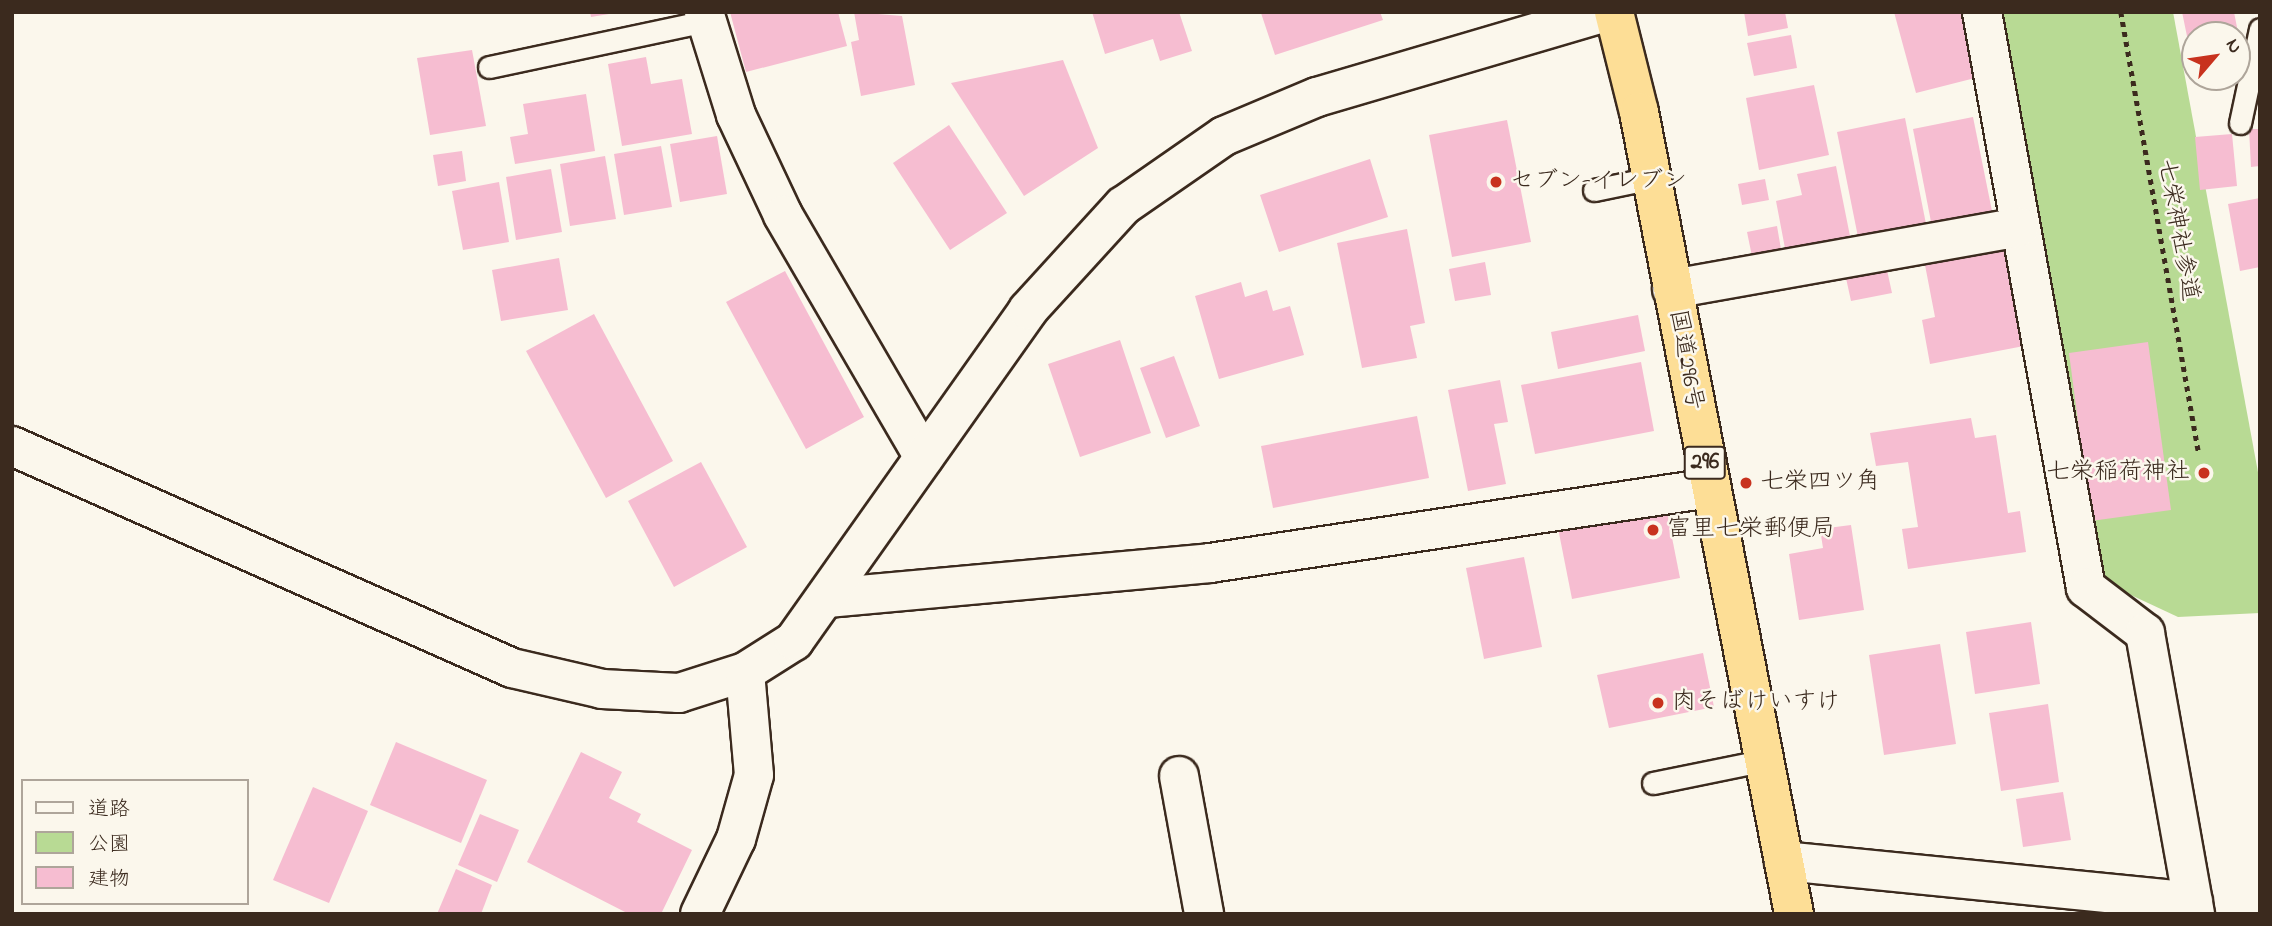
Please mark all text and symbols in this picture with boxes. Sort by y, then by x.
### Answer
north arrow [2181,21,2251,91]
text: N [2218,34,2248,59]
street label: 七栄神社参道 [2150,157,2204,303]
place label: セブン-イレブン [1510,168,1687,196]
marker: セブン-イレブン [1488,174,1504,190]
street label: 国道296号 [1662,307,1708,413]
road number: 296 [1682,444,1728,482]
place label: 七栄稲荷神社 [2046,459,2190,487]
marker: 七栄稲荷神社 [2196,465,2212,481]
place label: 七栄四ツ角 [1760,469,1880,497]
marker: 七栄四ツ角 [1738,475,1754,491]
place label: 富里七栄郵便局 [1667,516,1835,544]
marker: 富里七栄郵便局 [1645,522,1661,538]
place label: 肉そばけいすけ [1672,689,1840,717]
marker: 肉そばけいすけ [1650,695,1666,711]
legend [21,779,248,905]
text: 道路 [88,795,130,825]
text: 公園 [88,830,130,860]
text: 建物 [88,865,130,895]

